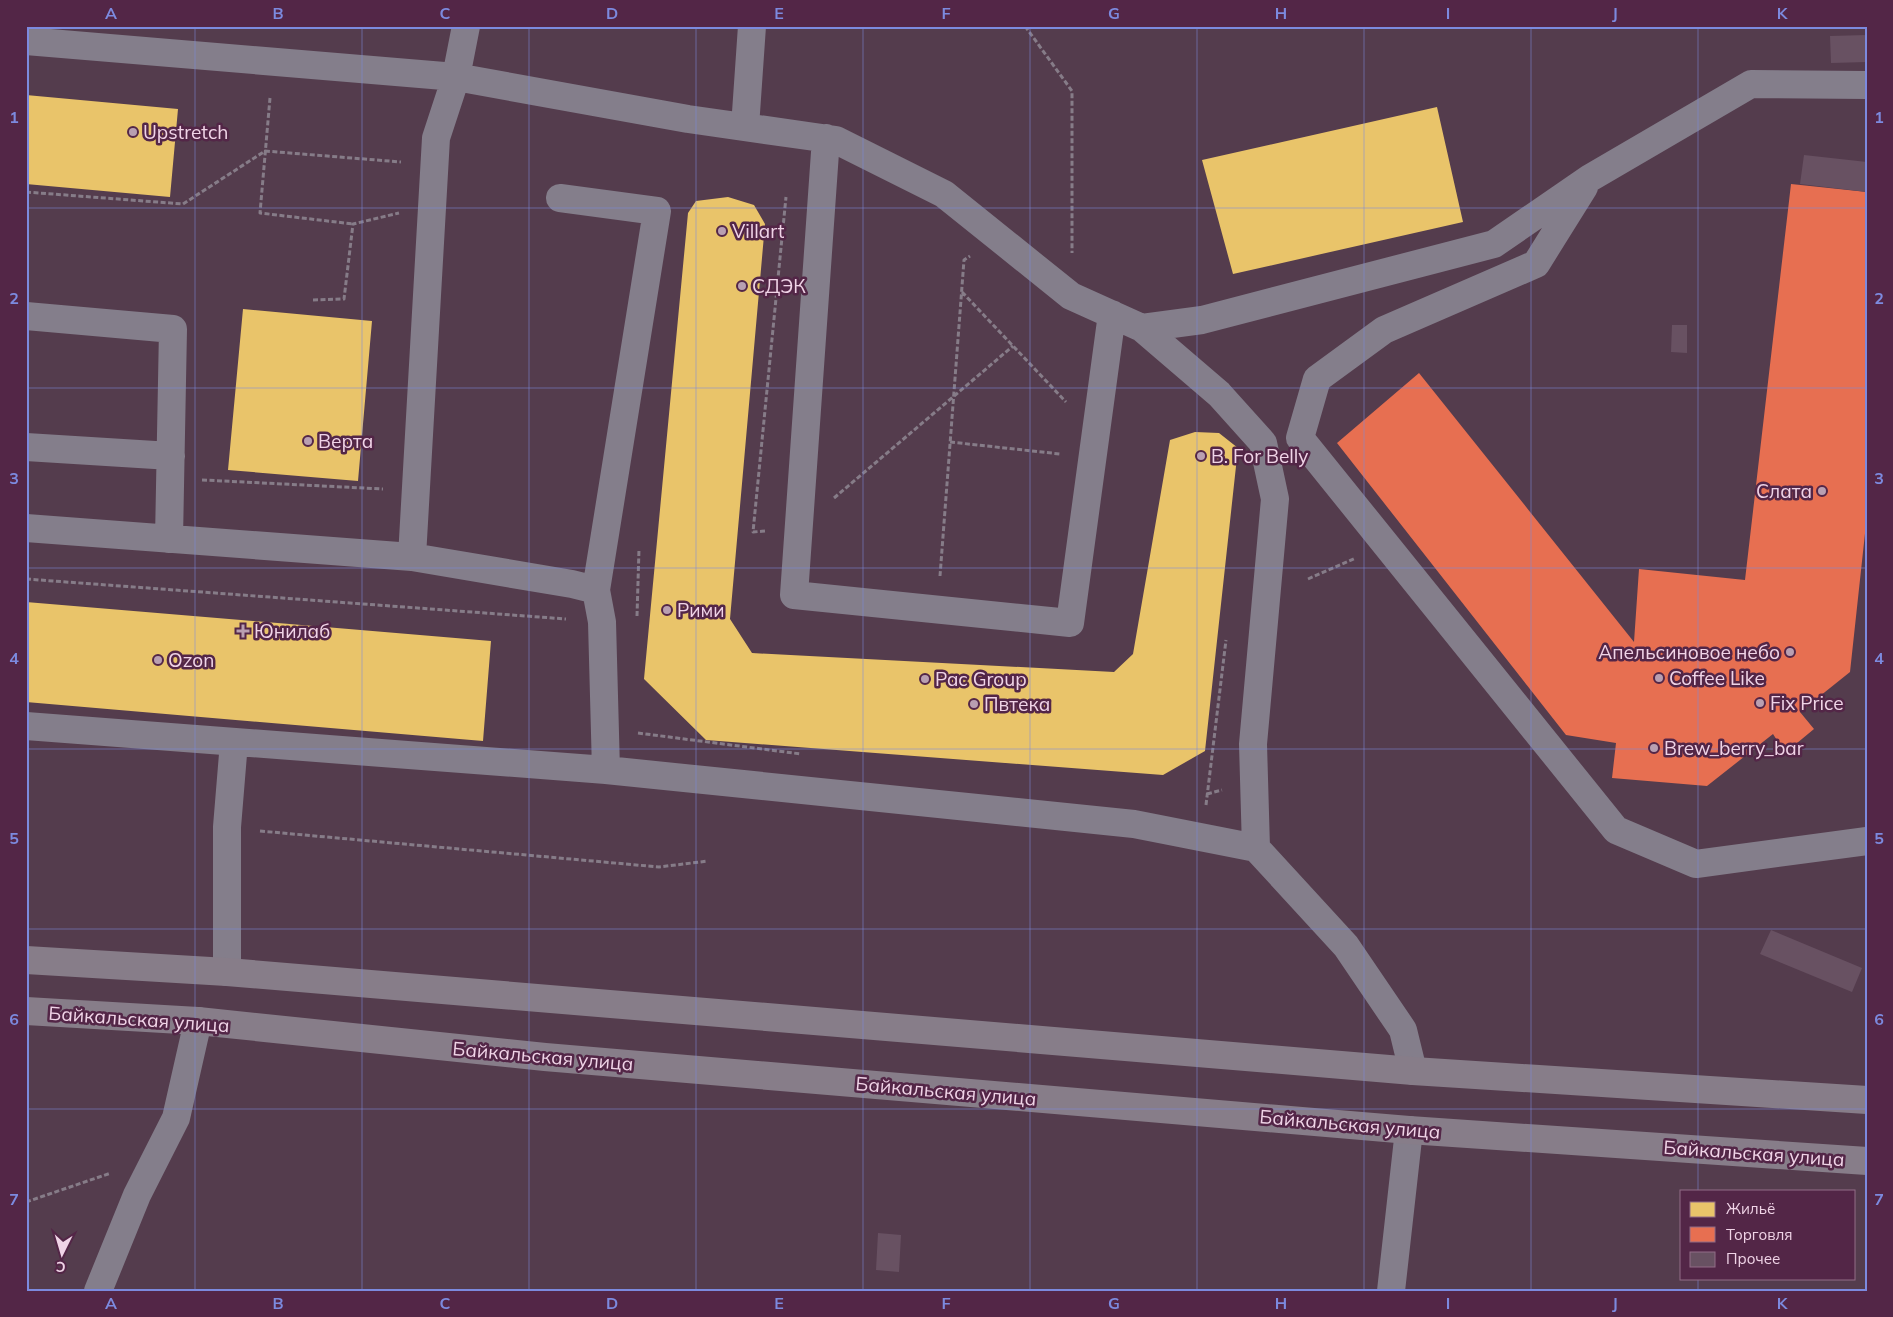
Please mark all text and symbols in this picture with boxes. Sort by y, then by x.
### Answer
text: A [105,3,117,23]
text: B [272,3,284,23]
text: C [440,3,451,23]
text: D [606,3,618,23]
text: E [774,3,784,23]
text: F [941,3,951,23]
text: G [1108,3,1120,23]
text: H [1275,3,1287,23]
text: I [1446,3,1450,23]
text: J [1612,3,1618,23]
text: K [1777,3,1789,23]
text: 1 [9,107,19,127]
text: 1 [1874,107,1884,127]
place label: Upstretch [143,120,228,144]
marker: Upstretch [127,126,139,138]
place label: Villart [732,219,785,243]
marker: Villart [716,225,728,237]
place label: СДЭК [752,274,806,298]
marker: СДЭК [736,280,748,292]
text: 2 [9,288,19,308]
text: 2 [1874,288,1884,308]
place label: Верта [318,429,373,453]
marker: Верта [302,435,314,447]
place label: B. For Belly [1211,444,1308,468]
marker: B. For Belly [1195,450,1207,462]
text: 3 [9,468,19,488]
text: 3 [1874,468,1884,488]
place label: Слата [1756,479,1812,503]
marker: Слата [1816,485,1828,497]
place label: Рими [677,598,725,622]
marker: Рими [661,604,673,616]
place label: Юнилаб [254,619,330,643]
marker: Юнилаб [236,624,250,638]
place label: Апельсиновое небо [1598,640,1780,664]
marker: Апельсиновое небо [1784,646,1796,658]
text: 4 [9,648,19,668]
place label: Ozon [168,648,214,672]
text: 4 [1874,648,1884,668]
marker: Ozon [152,654,164,666]
place label: Coffee Like [1669,666,1765,690]
place label: Pac Group [935,667,1027,691]
marker: Coffee Like [1653,672,1665,684]
marker: Pac Group [919,673,931,685]
place label: Fix Price [1770,691,1843,715]
place label: Пвтека [984,692,1050,716]
marker: Fix Price [1754,697,1766,709]
marker: Пвтека [968,698,980,710]
place label: Brew_berry_bar [1664,736,1804,760]
marker: Brew_berry_bar [1648,742,1660,754]
text: 5 [9,828,19,848]
text: 5 [1874,828,1884,848]
street label: Байкальская улица [48,1001,230,1037]
text: 6 [9,1009,19,1029]
text: 6 [1874,1009,1884,1029]
street label: Байкальская улица [452,1036,634,1076]
street label: Байкальская улица [855,1071,1037,1111]
street label: Байкальская улица [1259,1104,1441,1144]
street label: Байкальская улица [1663,1135,1845,1171]
text: 7 [9,1189,19,1209]
text: 7 [1874,1189,1884,1209]
legend [1680,1190,1856,1280]
text: Жильё [1726,1199,1775,1218]
text: Торговля [1726,1225,1793,1244]
north arrow [38,1230,88,1280]
text: Прочее [1726,1249,1780,1268]
text: С [55,1258,66,1276]
text: A [105,1293,117,1313]
text: B [272,1293,284,1313]
text: C [440,1293,451,1313]
text: D [606,1293,618,1313]
text: E [774,1293,784,1313]
text: F [941,1293,951,1313]
text: G [1108,1293,1120,1313]
text: H [1275,1293,1287,1313]
text: I [1446,1293,1450,1313]
text: J [1612,1293,1618,1313]
text: K [1777,1293,1789,1313]

